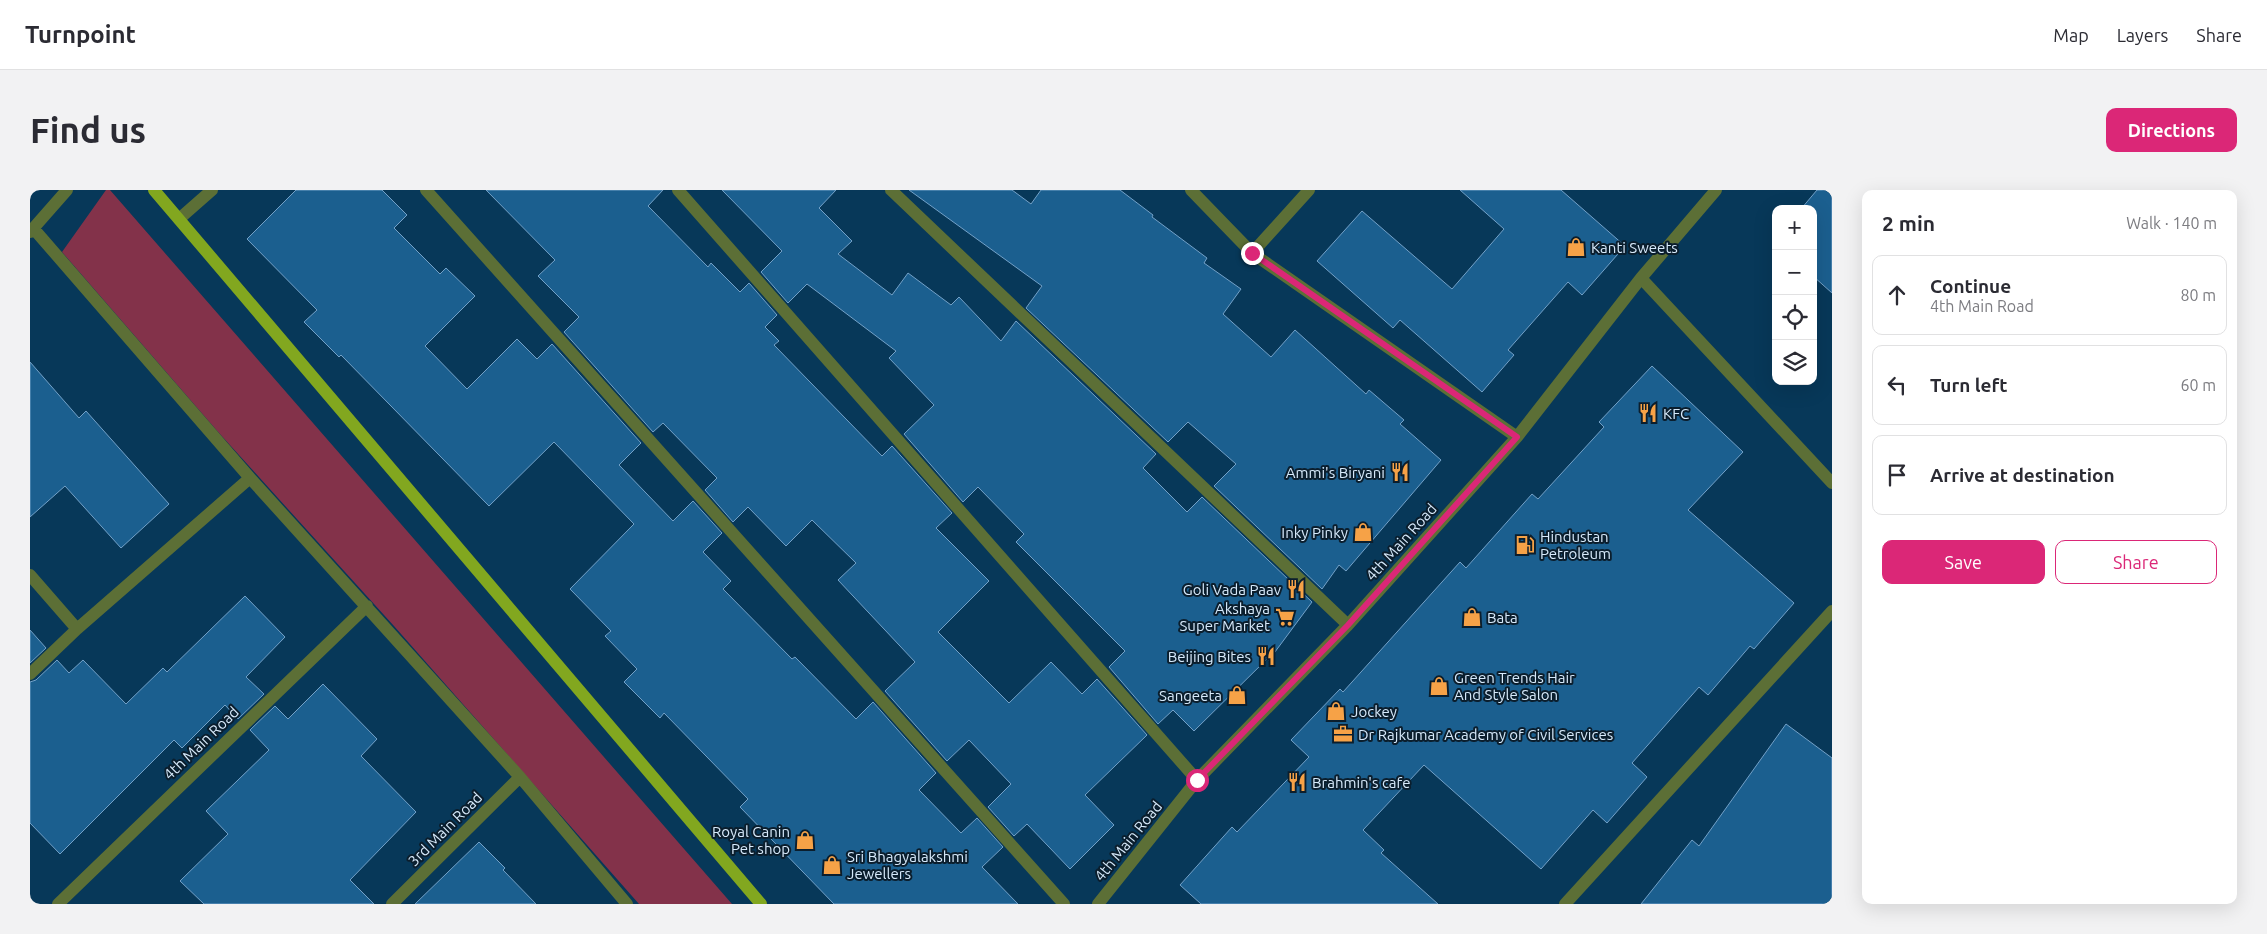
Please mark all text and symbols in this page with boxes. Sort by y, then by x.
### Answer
text: Turnpoint [25,21,136,48]
text: Map [2053,25,2089,45]
text: Layers [2117,25,2168,45]
text: Share [2196,25,2242,45]
button: Directions [2106,108,2237,152]
text: Find us [30,110,146,150]
map controls [1772,205,1817,385]
button: + [1772,205,1817,250]
text: 2 min [1882,211,1935,235]
text: Walk · 140 m [2126,214,2217,232]
shop icon: Kanti Sweets [1565,236,1587,258]
place label: Kanti Sweets [1591,239,1678,256]
route end [1241,242,1264,265]
button: − [1772,250,1817,295]
text: Continue [1930,275,2011,297]
icon: ahead [1883,281,1911,309]
text: 80 m [2180,286,2216,304]
button: locate [1772,295,1817,340]
text: 4th Main Road [1930,297,2034,315]
button: layers [1772,340,1817,385]
icon: left [1883,371,1911,399]
text: Turn left [1930,374,2008,396]
text: 60 m [2180,376,2216,394]
restaurant icon: KFC [1637,402,1659,424]
place label: KFC [1663,405,1689,422]
restaurant icon: Ammi's Biryani [1389,461,1411,483]
icon: arrive [1883,461,1911,489]
place label: Ammi's Biryani [1286,464,1385,481]
text: Arrive at destination [1930,464,2115,486]
street label: 4th Main Road [1362,500,1440,584]
shop icon: Inky Pinky [1352,521,1374,543]
place label: Inky Pinky [1281,524,1348,541]
place label: Hindustan Petroleum [1540,528,1611,562]
fuel station icon: Hindustan Petroleum [1514,534,1536,556]
button: Save [1882,540,2045,584]
button: Share [2055,540,2217,584]
restaurant icon: Goli Vada Paav [1285,578,1307,600]
place label: Goli Vada Paav [1183,581,1282,598]
place label: Akshaya Super Market [1179,600,1270,634]
supermarket icon: Akshaya Super Market [1274,606,1296,628]
shop icon: Bata [1461,606,1483,628]
place label: Bata [1487,609,1518,626]
restaurant icon: Beijing Bites [1255,645,1277,667]
place label: Beijing Bites [1168,648,1251,665]
place label: Green Trends Hair And Style Salon [1454,669,1575,703]
shop icon: Green Trends Hair And Style Salon [1428,675,1450,697]
shop icon: Sangeeta [1226,684,1248,706]
place label: Sangeeta [1159,687,1222,704]
shop icon: Jockey [1325,700,1347,722]
street label: 4th Main Road [160,703,242,783]
place label: Jockey [1351,703,1397,720]
office icon: Dr Rajkumar Academy of Civil Services [1332,723,1354,745]
place label: Dr Rajkumar Academy of Civil Services [1358,726,1613,743]
route start [1186,769,1209,792]
restaurant icon: Brahmin's cafe [1286,771,1308,793]
place label: Brahmin's cafe [1312,774,1411,791]
street label: 3rd Main Road [405,789,485,869]
street label: 4th Main Road [1091,798,1165,884]
place label: Royal Canin Pet shop [712,823,790,857]
shop icon: Royal Canin Pet shop [794,829,816,851]
place label: Sri Bhagyalakshmi Jewellers [847,848,968,882]
shop icon: Sri Bhagyalakshmi Jewellers [821,854,843,876]

